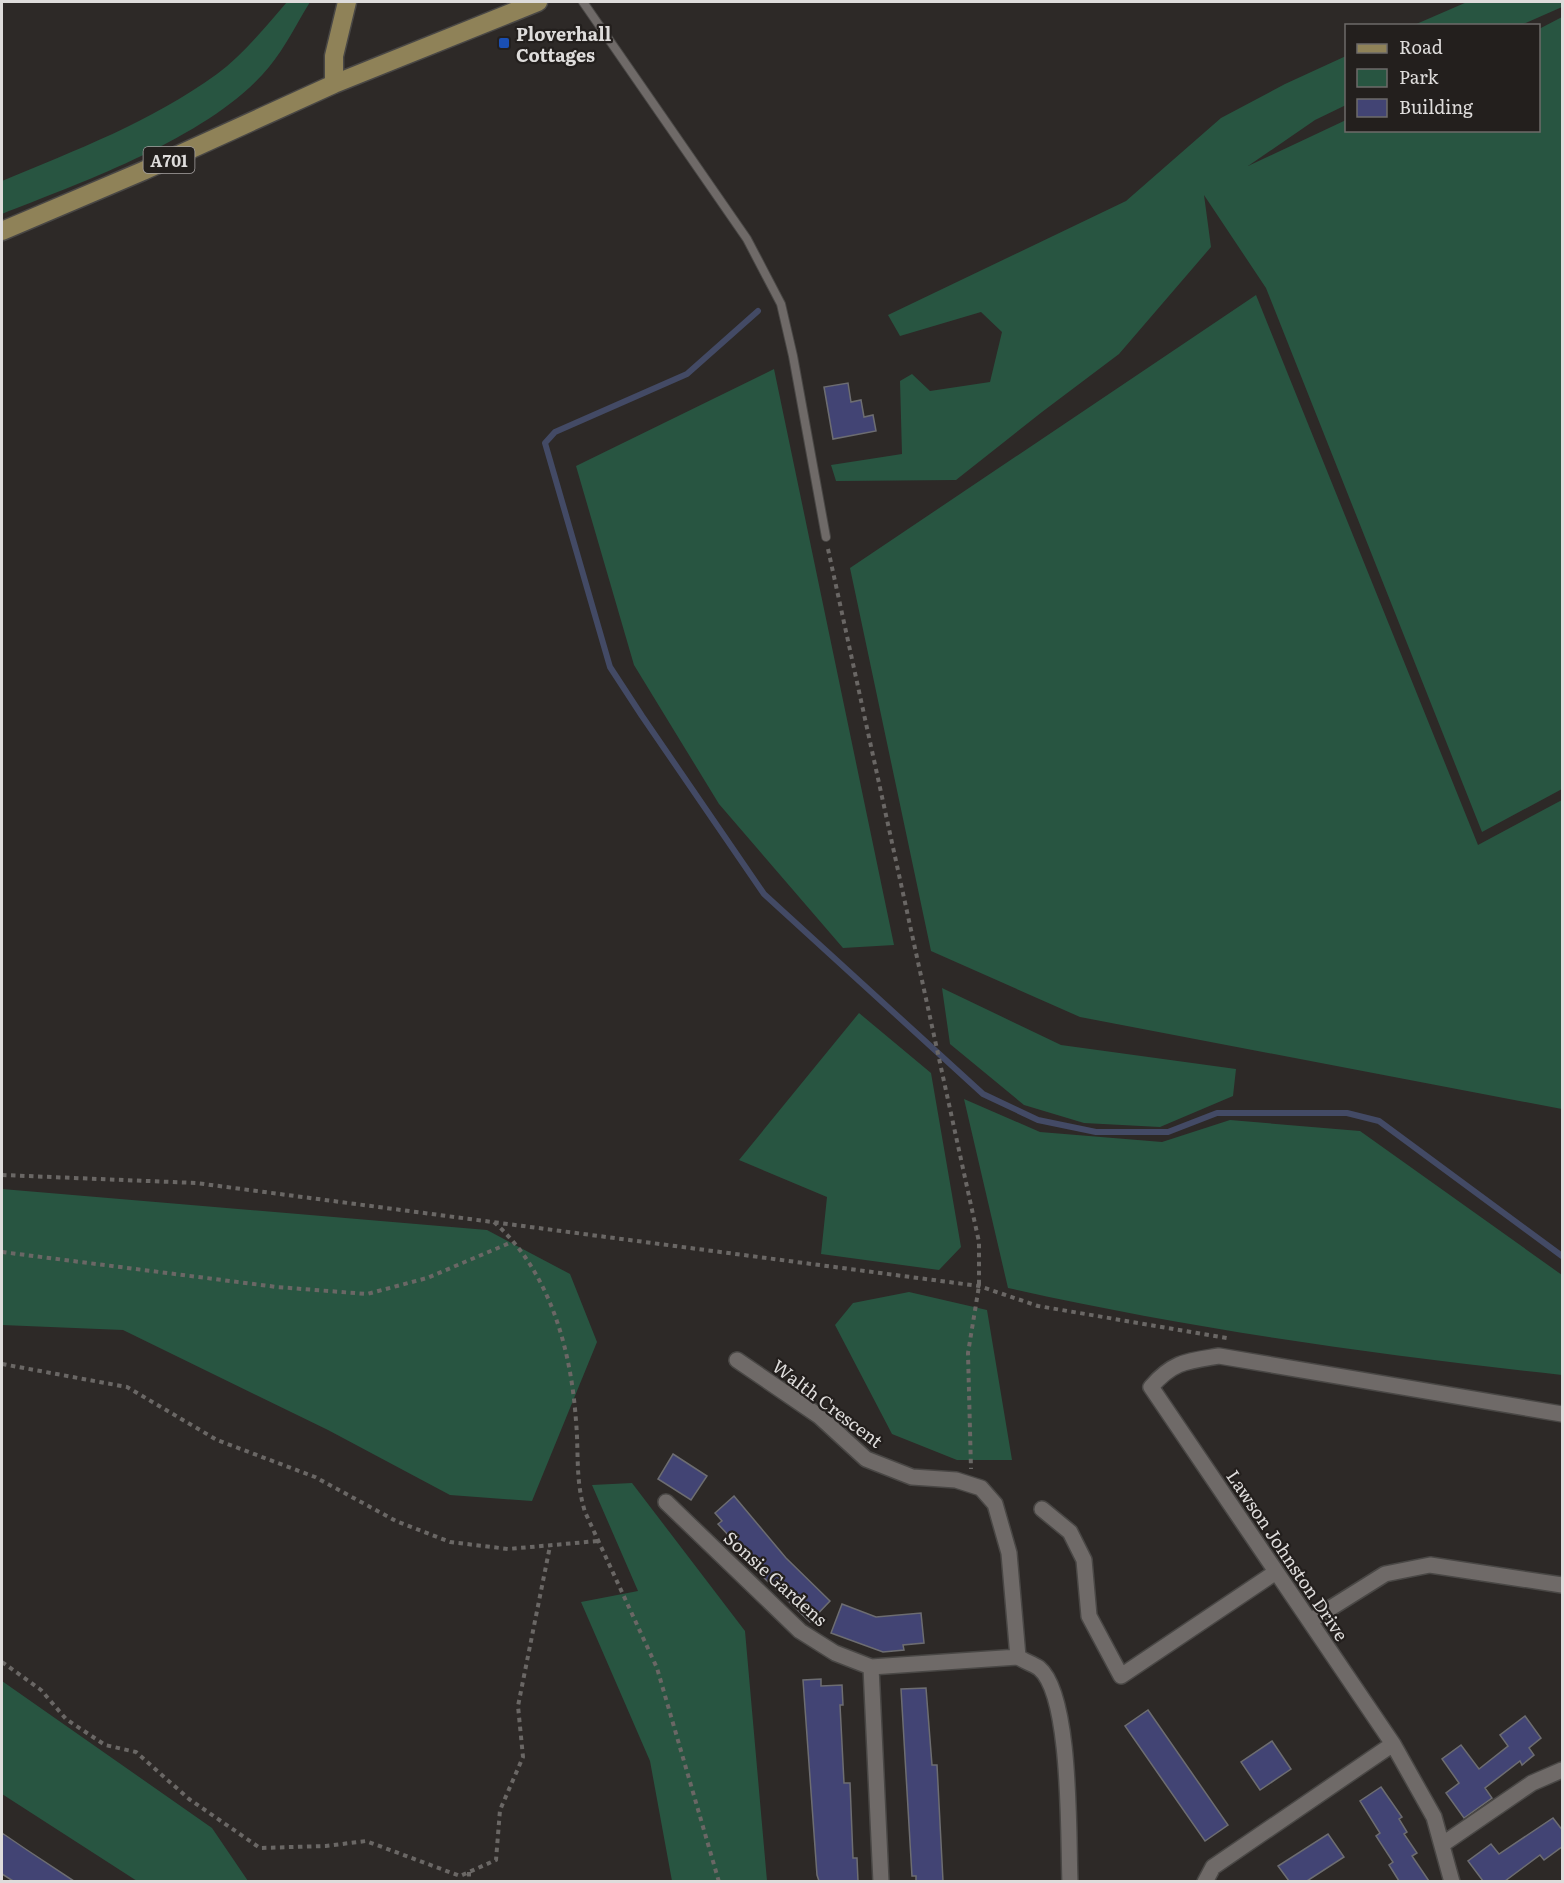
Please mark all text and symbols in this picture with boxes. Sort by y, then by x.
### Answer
place label: Ploverhall Cottages [516,20,612,68]
legend [1345,24,1540,132]
text: Road [1399,33,1443,60]
marker: Ploverhall Cottages [497,36,511,50]
text: Park [1399,63,1440,90]
text: Building [1399,93,1474,120]
road number: A701 [144,147,195,173]
street label: Walth Crescent [767,1352,890,1454]
street label: Lawson Johnston Drive [1221,1464,1355,1646]
street label: Sonsie Gardens [718,1524,834,1632]

